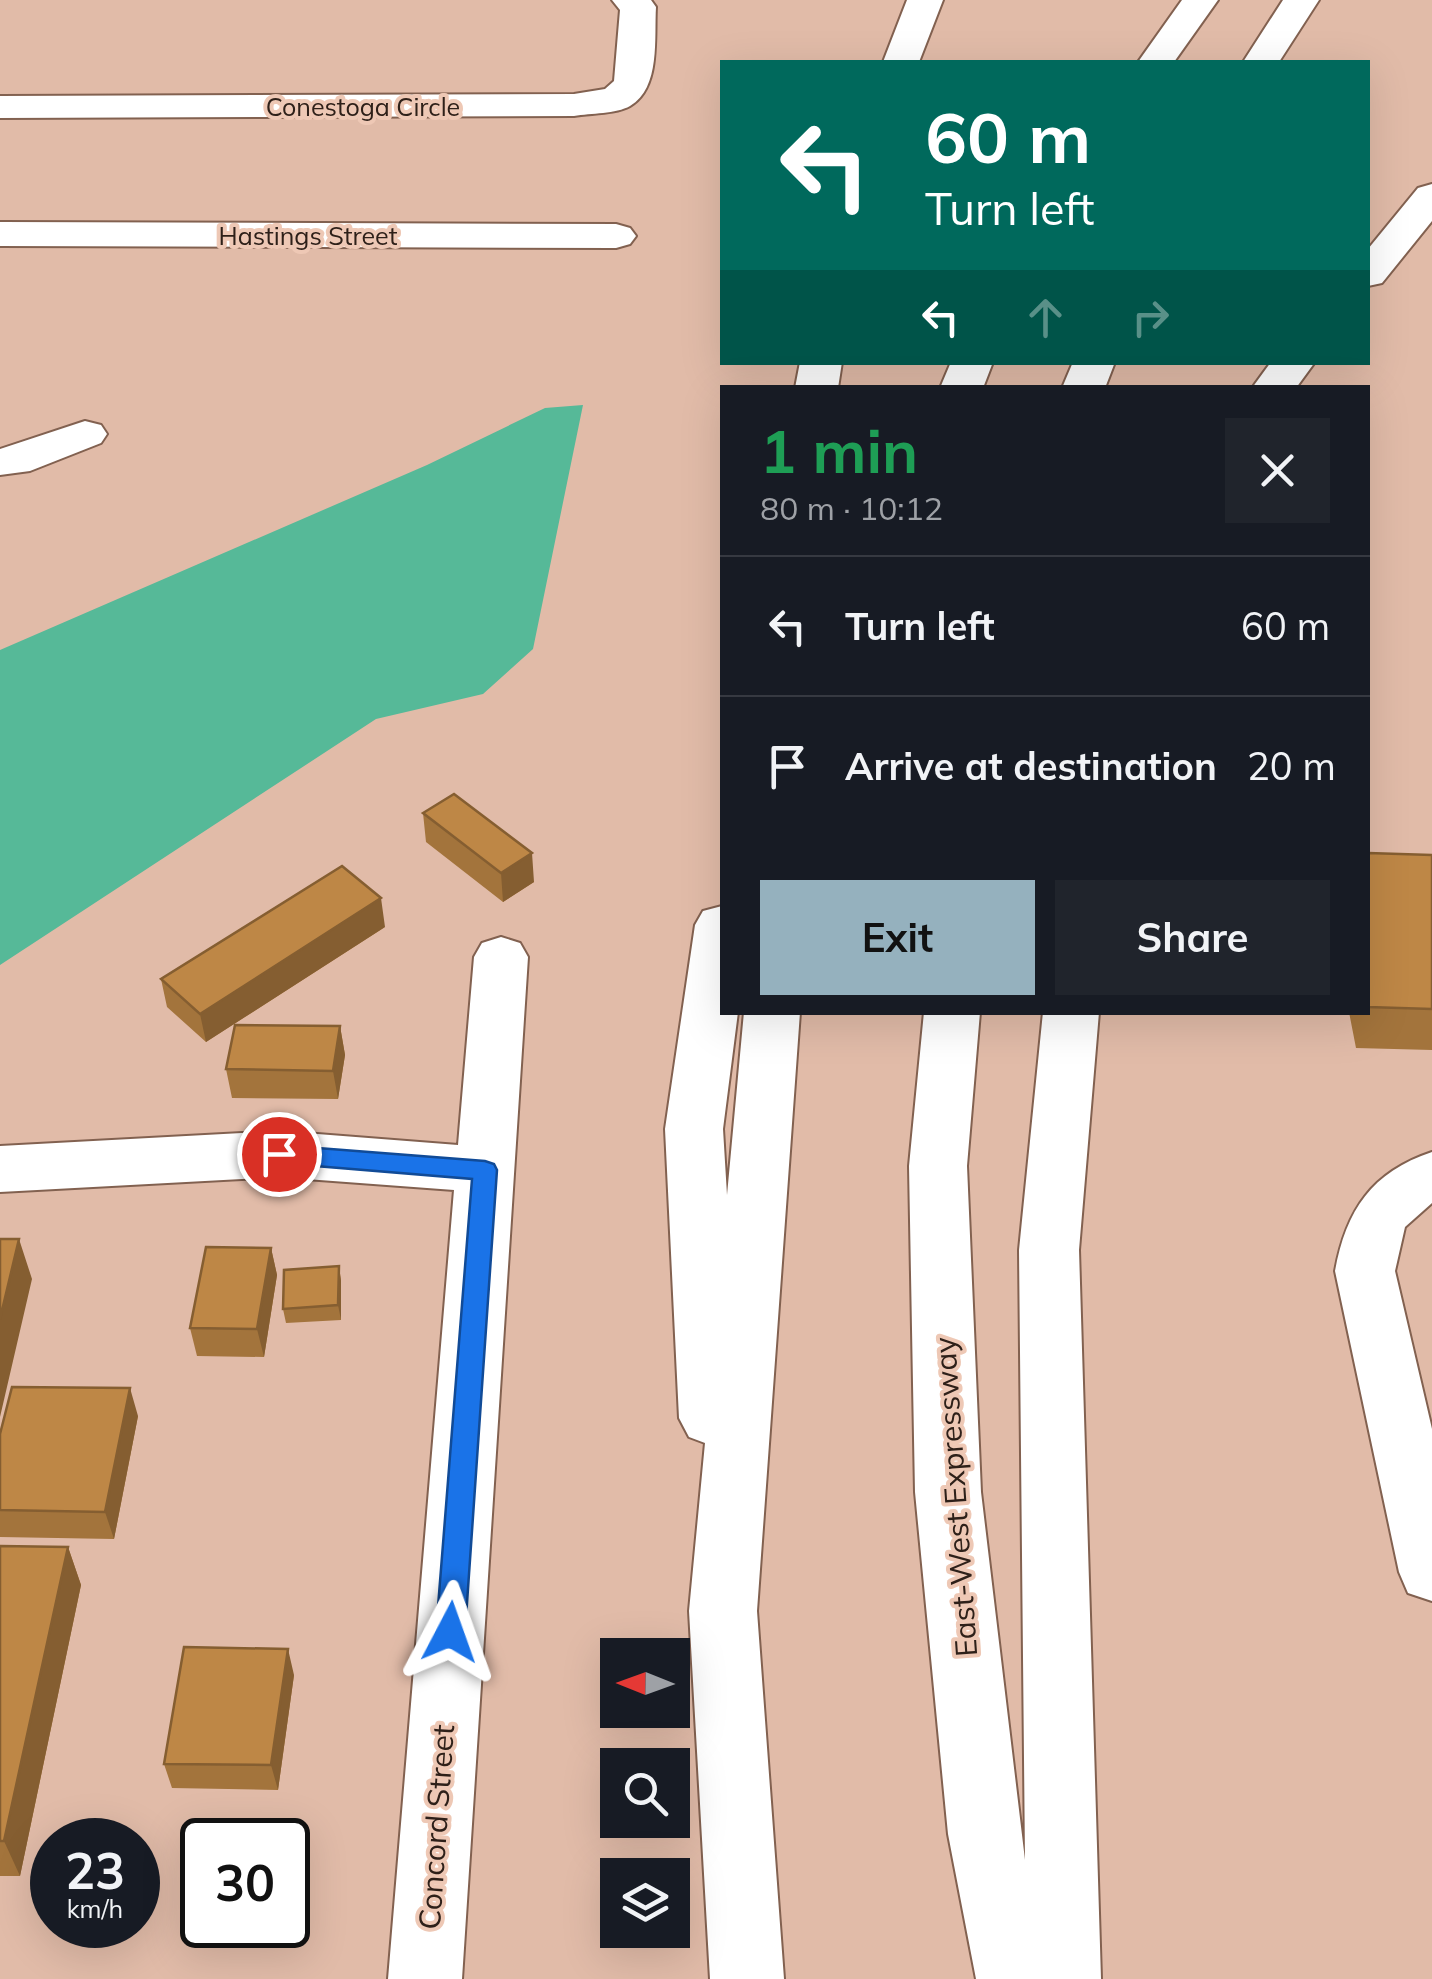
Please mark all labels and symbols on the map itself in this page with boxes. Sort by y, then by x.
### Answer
street label: Conestoga Circle [266,91,460,122]
street label: Hastings Street [219,220,398,251]
pin [237,1112,322,1197]
street label: East-West Expressway [925,1336,985,1658]
position arrow [398,1580,502,1684]
north arrow [600,1638,690,1728]
street label: Concord Street [410,1723,462,1931]
speed limit sign: 30 [180,1818,310,1948]

